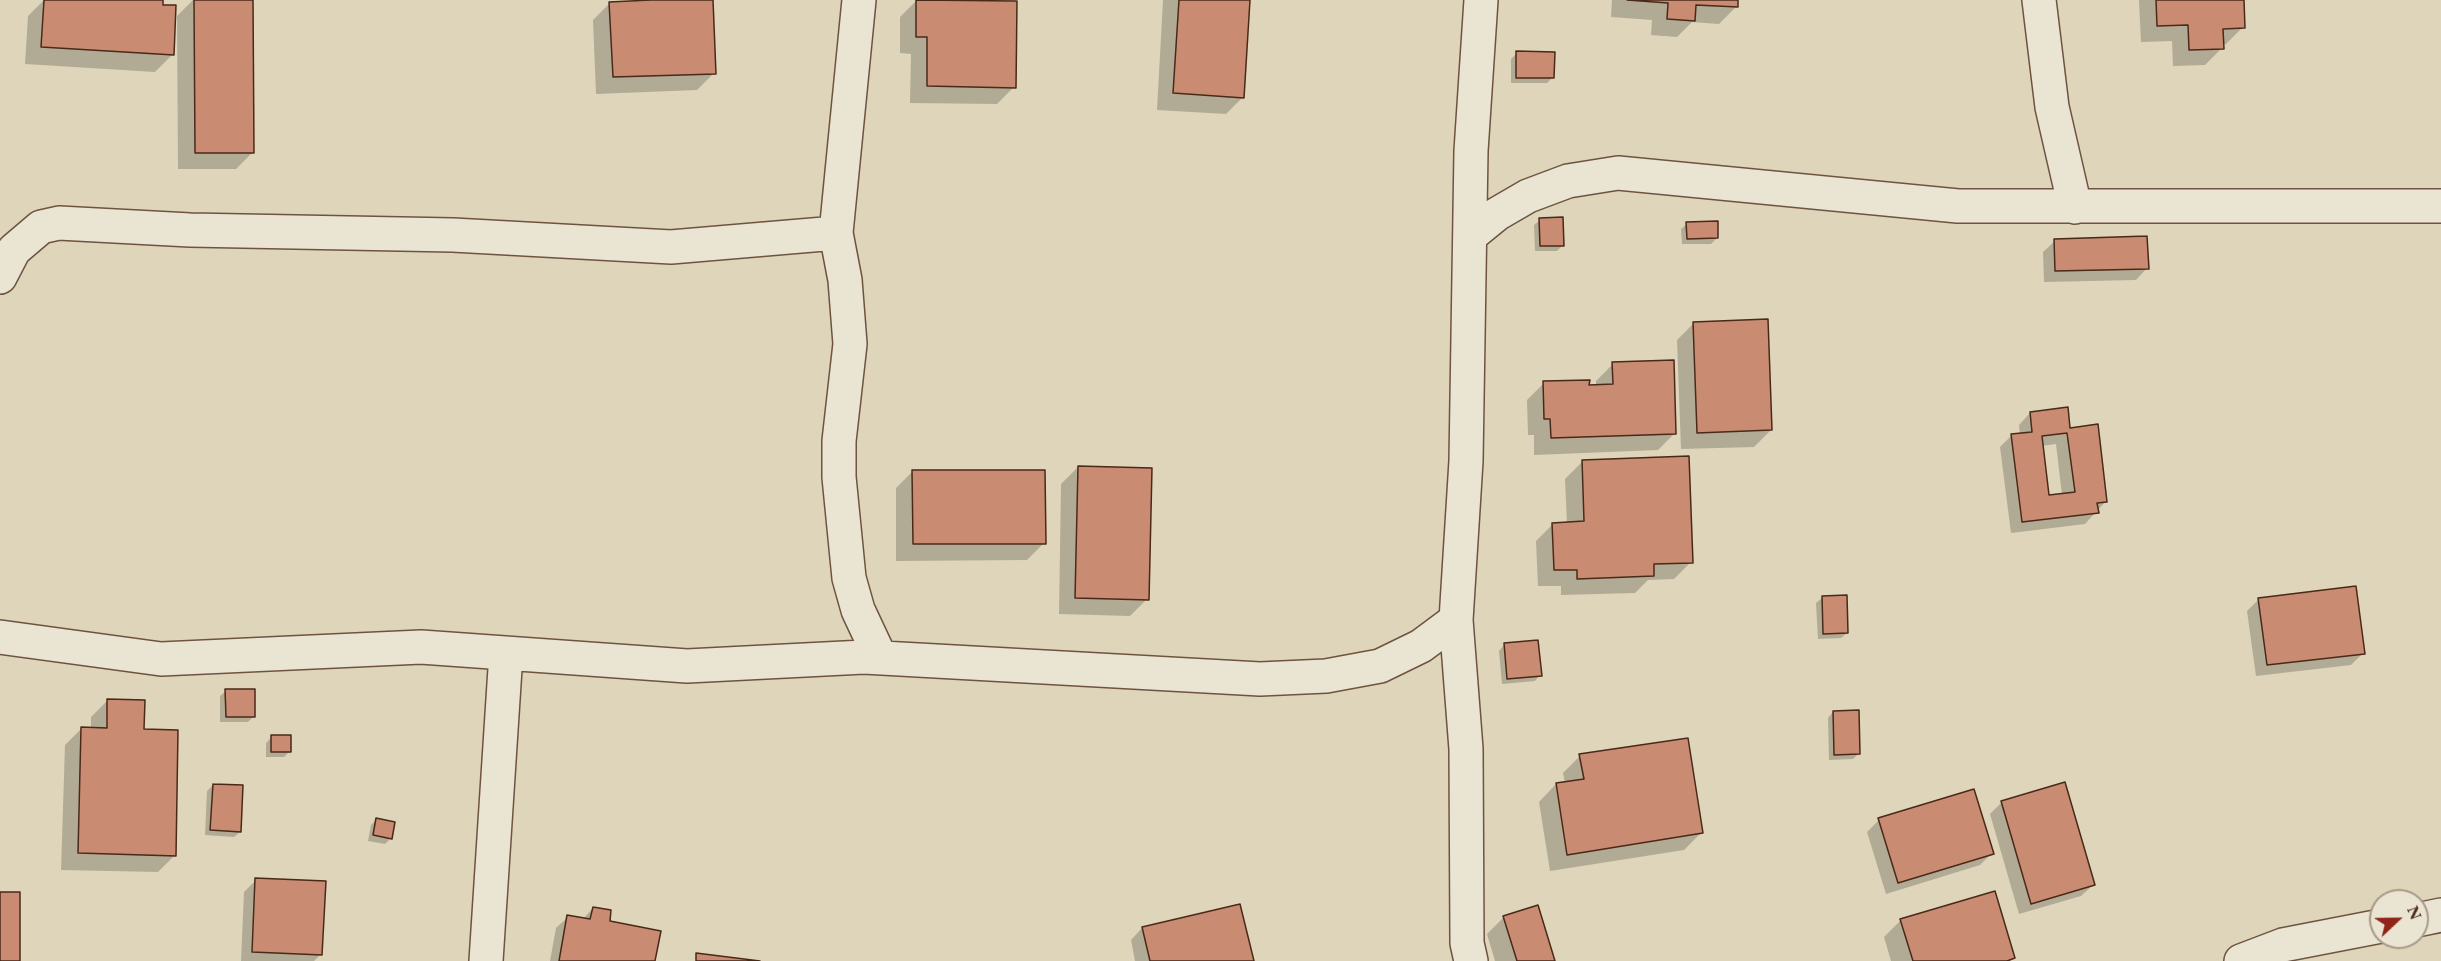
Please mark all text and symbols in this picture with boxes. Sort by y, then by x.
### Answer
north arrow [2369,889,2429,949]
text: N [2402,903,2426,923]

